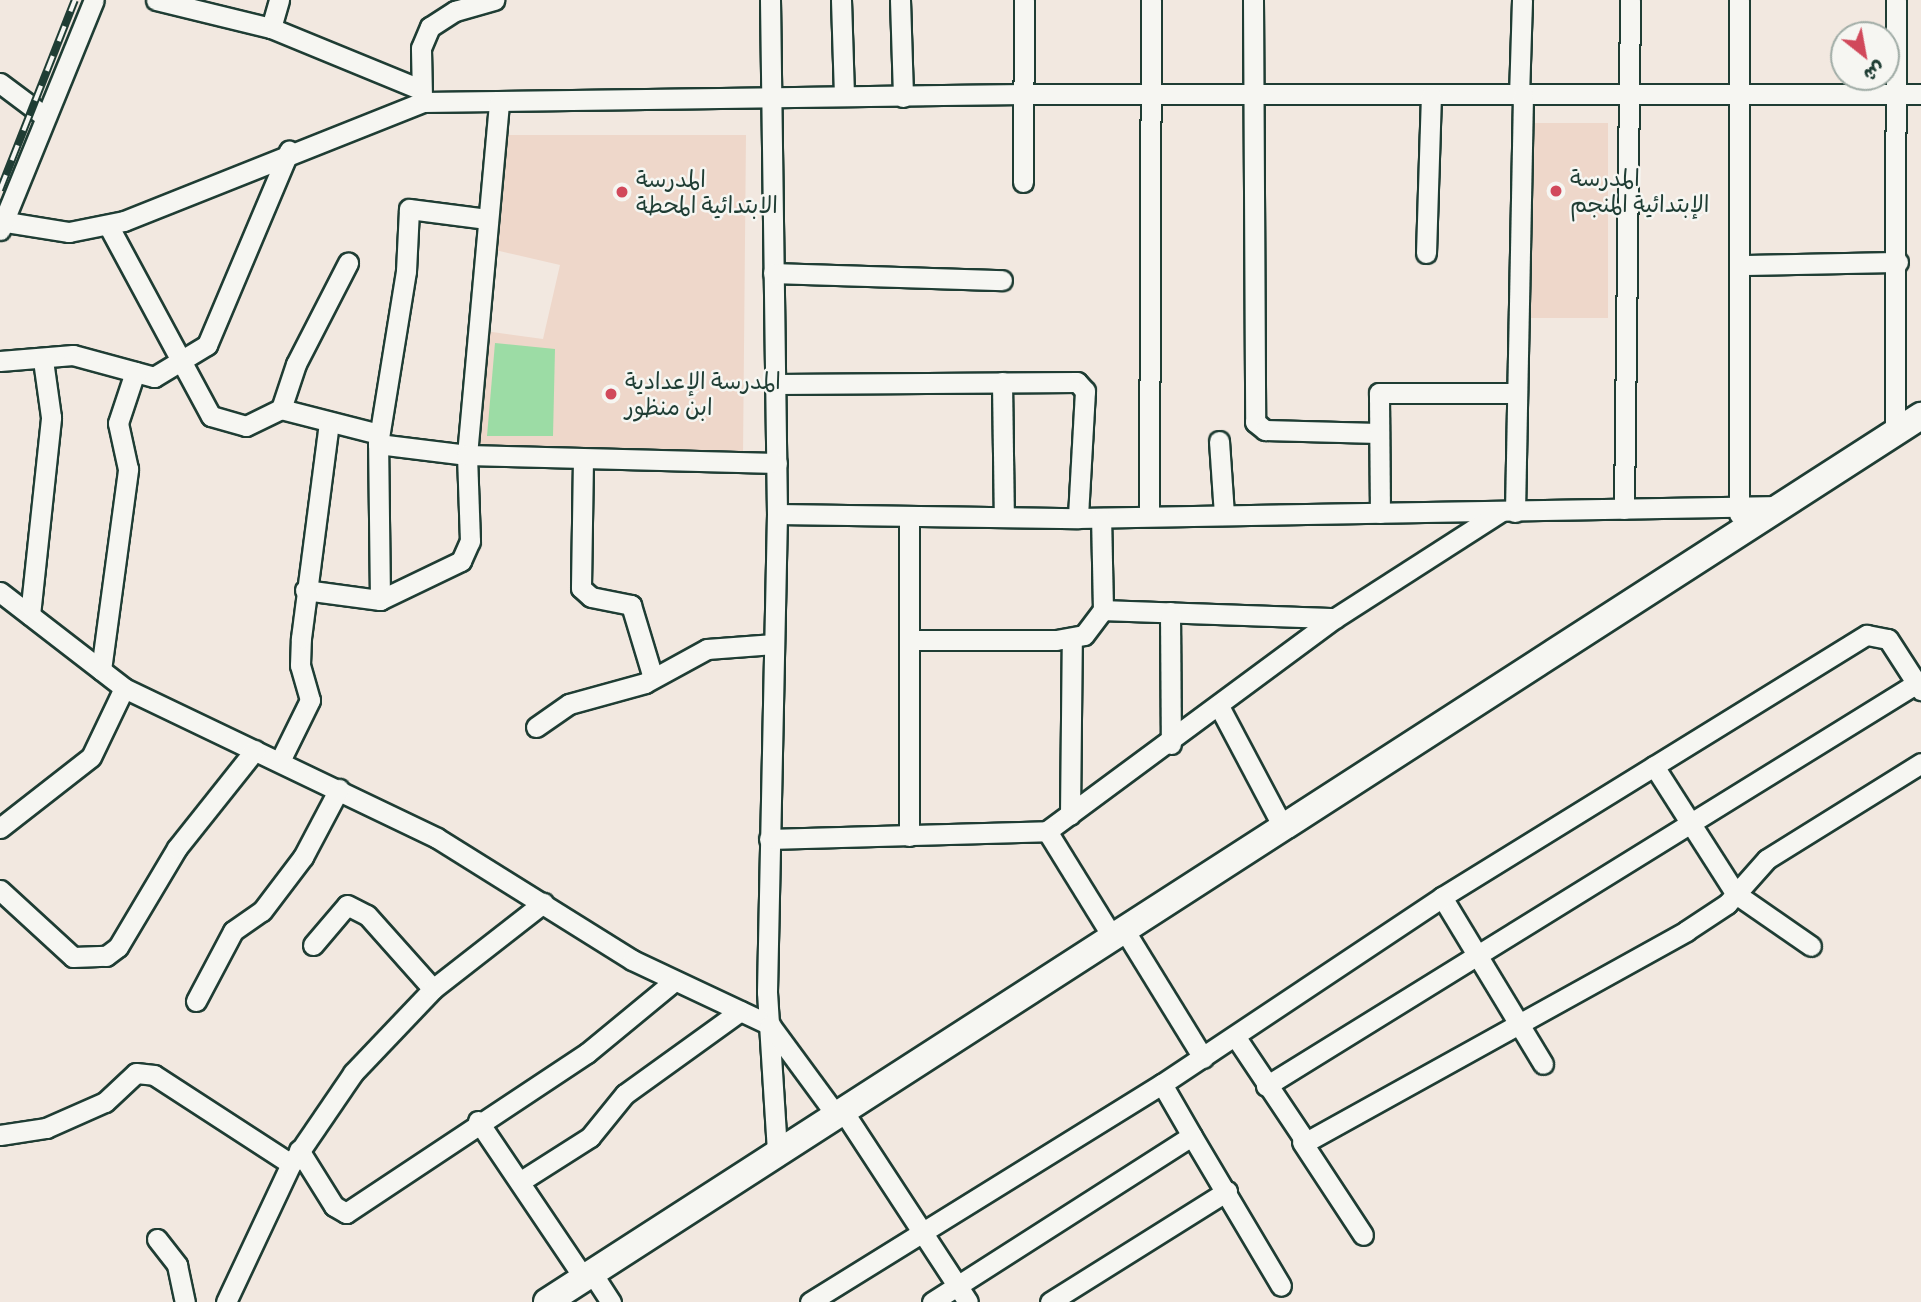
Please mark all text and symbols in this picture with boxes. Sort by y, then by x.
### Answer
north arrow [1830,21,1900,91]
text: ش [1859,56,1890,89]
place label: المدرسة الإبتدائية المنجم [1570,164,1710,218]
place label: المدرسة الابتدائية المحطة [636,165,778,219]
marker: المدرسة الإبتدائية المنجم [1548,183,1564,199]
marker: المدرسة الابتدائية المحطة [614,184,630,200]
place label: المدرسة الإعدادية ابن منظور [625,367,781,421]
marker: المدرسة الإعدادية ابن منظور [603,386,619,402]

